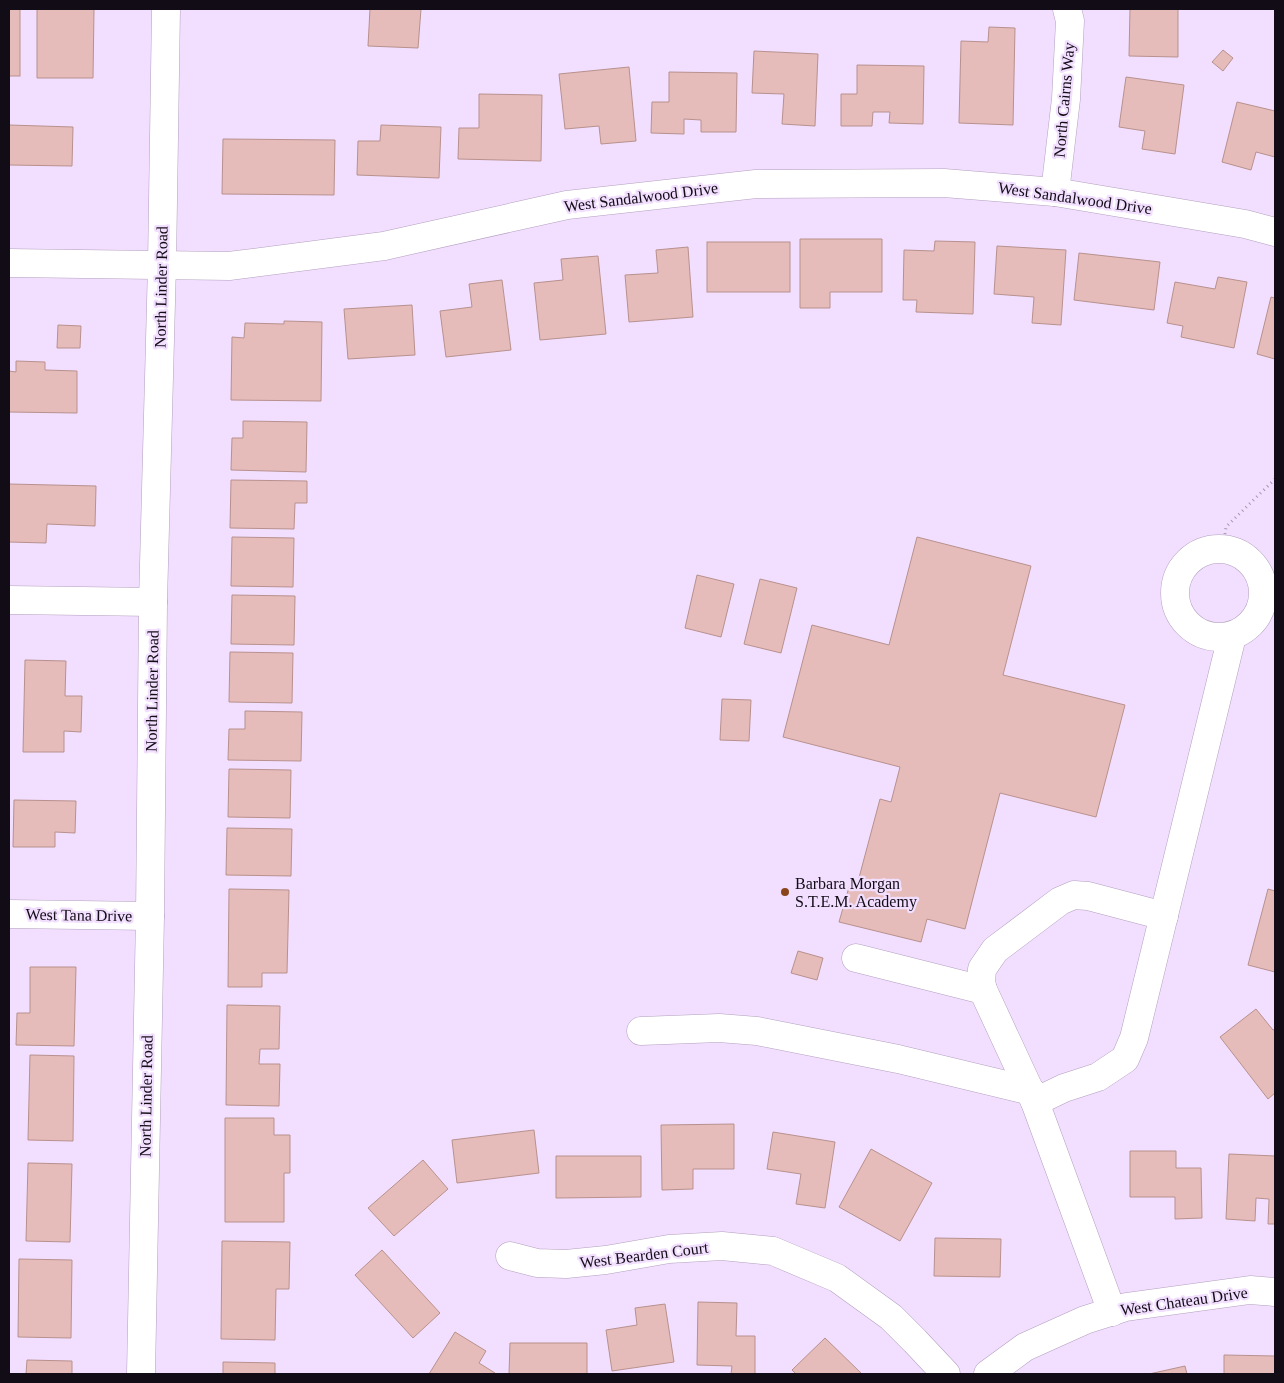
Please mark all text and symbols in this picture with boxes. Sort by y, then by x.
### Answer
street label: North Cairns Way [1050,42,1079,158]
street label: West Sandalwood Drive [563,179,719,215]
street label: West Sandalwood Drive [997,179,1153,217]
street label: North Linder Road [151,226,171,348]
street label: North Linder Road [142,630,162,752]
place label: Barbara Morgan S.T.E.M. Academy [795,875,917,911]
marker: Barbara Morgan S.T.E.M. Academy [779,886,791,898]
street label: West Tana Drive [26,906,132,924]
street label: North Linder Road [136,1035,156,1157]
street label: West Bearden Court [579,1239,710,1271]
street label: West Chateau Drive [1119,1284,1249,1318]

